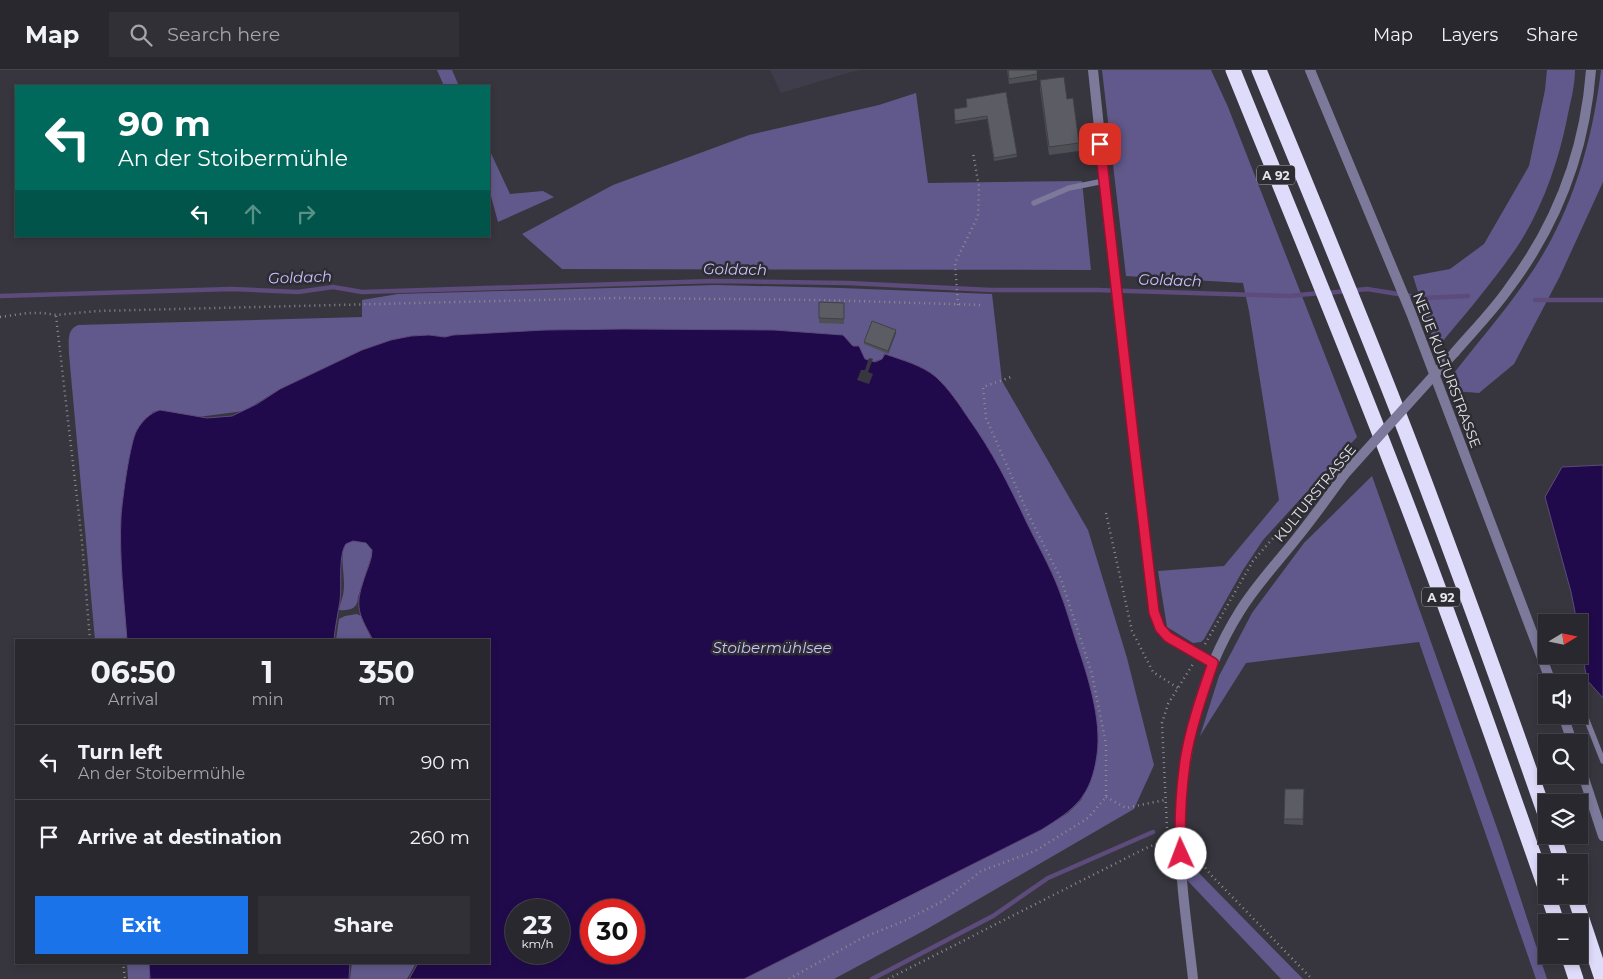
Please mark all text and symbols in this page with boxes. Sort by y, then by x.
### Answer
search box [109,12,459,57]
text: Map [25,20,79,49]
icon: search [127,21,155,49]
text: Search here [167,23,280,46]
text: Map [1373,24,1413,46]
text: Layers [1441,24,1498,46]
text: Share [1526,24,1578,46]
text: 90 m [118,102,211,145]
icon: left [35,105,100,170]
pin [1079,123,1121,165]
icon: arrive [1086,130,1114,158]
text: An der Stoibermühle [118,145,348,172]
road number: A 92 [1257,166,1295,184]
icon: left [186,200,214,228]
icon: ahead [239,200,267,228]
icon: right [292,200,320,228]
water label: Goldach [703,259,767,279]
water label: Goldach [268,266,332,288]
water label: Goldach [1138,269,1202,291]
street label: NEUE KULTURSTRASSE [1409,290,1485,450]
street label: KULTURSTRASSE [1270,441,1360,545]
road number: A 92 [1422,588,1460,606]
north arrow [1538,614,1588,664]
map controls [1538,614,1588,964]
water label: Stoibermühlsee [712,638,832,657]
text: 06:50 [90,654,176,691]
text: 1 [262,654,273,691]
text: 350 [359,654,415,691]
button: sound [1538,674,1588,724]
text: Arrival [108,690,158,709]
text: min [251,690,283,709]
text: m [378,690,395,709]
button: search [1538,734,1588,784]
text: Turn left [78,741,163,764]
icon: left [35,748,63,776]
text: 90 m [421,751,470,774]
text: An der Stoibermühle [78,764,245,783]
button: layers [1538,794,1588,844]
icon: arrive [35,823,63,851]
text: Arrive at destination [78,826,282,849]
text: 260 m [410,826,470,849]
position arrow [1154,827,1206,879]
button: + [1538,854,1588,904]
button: Exit [35,896,248,954]
button: Share [258,896,470,954]
speed limit sign: 30 [580,899,645,964]
text: 23 [523,910,552,940]
button: − [1538,914,1588,964]
text: km/h [521,936,554,951]

